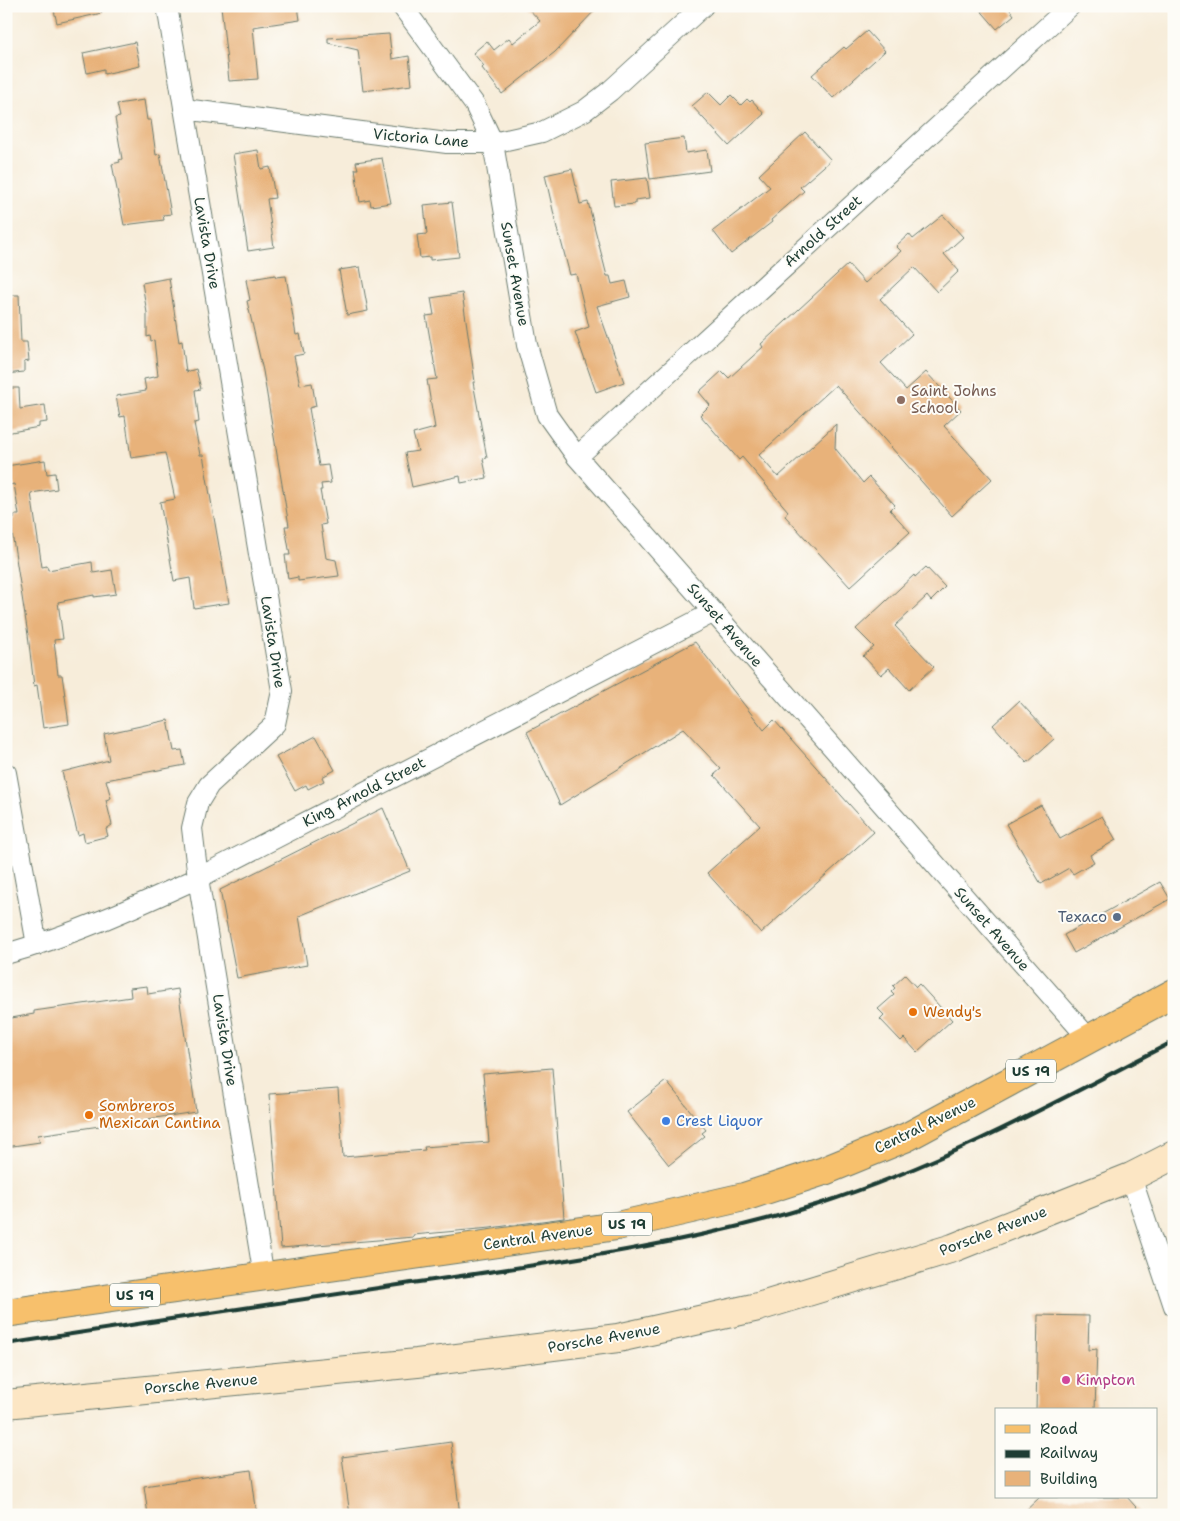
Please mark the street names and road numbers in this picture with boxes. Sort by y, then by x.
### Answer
street label: Victoria Lane [372,124,470,152]
street label: Arnold Street [780,191,866,271]
street label: Lavista Drive [189,195,225,291]
street label: Sunset Avenue [496,220,534,328]
street label: Sunset Avenue [683,579,767,671]
street label: Lavista Drive [256,594,290,690]
street label: King Arnold Street [299,752,429,832]
street label: Sunset Avenue [950,883,1034,975]
street label: Lavista Drive [208,992,242,1088]
road number: US 19 [1006,1060,1056,1082]
street label: Central Avenue [871,1092,979,1158]
street label: Porsche Avenue [936,1201,1050,1261]
road number: US 19 [602,1212,652,1236]
street label: Central Avenue [482,1219,594,1255]
road number: US 19 [110,1284,160,1306]
street label: Porsche Avenue [546,1318,662,1358]
street label: Porsche Avenue [143,1369,259,1399]

